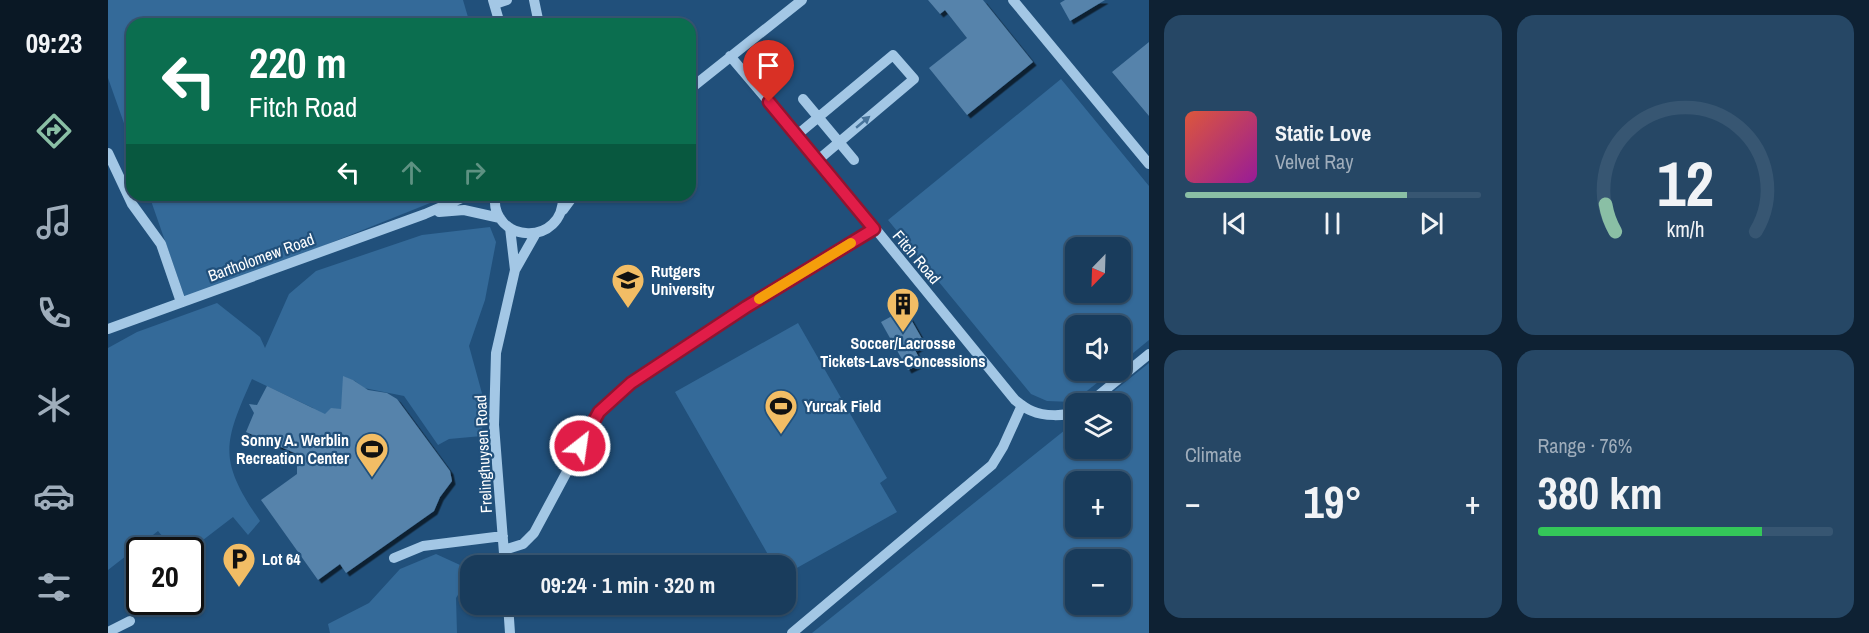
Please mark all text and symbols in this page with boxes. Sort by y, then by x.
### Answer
text: 09:23 [26,25,82,61]
text: 220 m [249,35,347,91]
pin [743,40,794,102]
icon: left [150,42,228,120]
icon: arrive [752,49,785,82]
text: Fitch Road [249,89,357,125]
icon: directions [33,110,75,152]
one-way arrow [855,116,870,129]
text: Static Love [1275,118,1371,148]
text: 12 [1657,141,1714,225]
text: Velvet Ray [1275,148,1353,175]
icon: left [332,156,365,189]
icon: ahead [395,156,428,189]
icon: right [458,156,491,189]
icon: music [33,201,75,243]
icon: previous [1218,207,1251,240]
icon: pause [1316,207,1349,240]
icon: next [1415,207,1448,240]
text: km/h [1666,216,1704,245]
street label: Fitch Road [888,225,946,289]
street label: Bartholomew Road [205,228,317,286]
north arrow [1065,237,1131,303]
map controls [1065,237,1131,615]
place label: Rutgers University [651,260,715,300]
school or university icon: Rutgers University [610,262,646,309]
building icon: Soccer/Lacrosse Tickets-Lavs-Concessions [885,286,921,333]
icon: phone [33,292,75,334]
button: sound [1065,315,1131,381]
place label: Soccer/Lacrosse Tickets-Lavs-Concessions [820,332,986,372]
icon: climate [33,384,75,426]
sports icon: Yurcak Field [763,388,799,435]
button: layers [1065,393,1131,459]
street label: Frelinghuysen Road [469,394,497,514]
place label: Yurcak Field [804,395,881,417]
position arrow [548,414,612,478]
place label: Sonny A. Werblin Recreation Center [236,429,350,469]
sports icon: Sonny A. Werblin Recreation Center [354,431,390,478]
text: Range · 76% [1538,432,1632,459]
text: Climate [1185,441,1242,468]
text: 380 km [1538,462,1663,523]
button: + [1065,471,1131,537]
text: 19° [1303,471,1362,532]
icon: car [33,475,75,517]
text: − [1185,480,1201,524]
text: + [1465,480,1480,524]
speed limit sign: 20 [126,537,204,615]
parking icon: Lot 64 [221,541,257,588]
place label: Lot 64 [262,548,301,570]
button: − [1065,549,1131,615]
icon: filters [33,566,75,608]
text: 09:24 · 1 min · 320 m [541,570,715,600]

